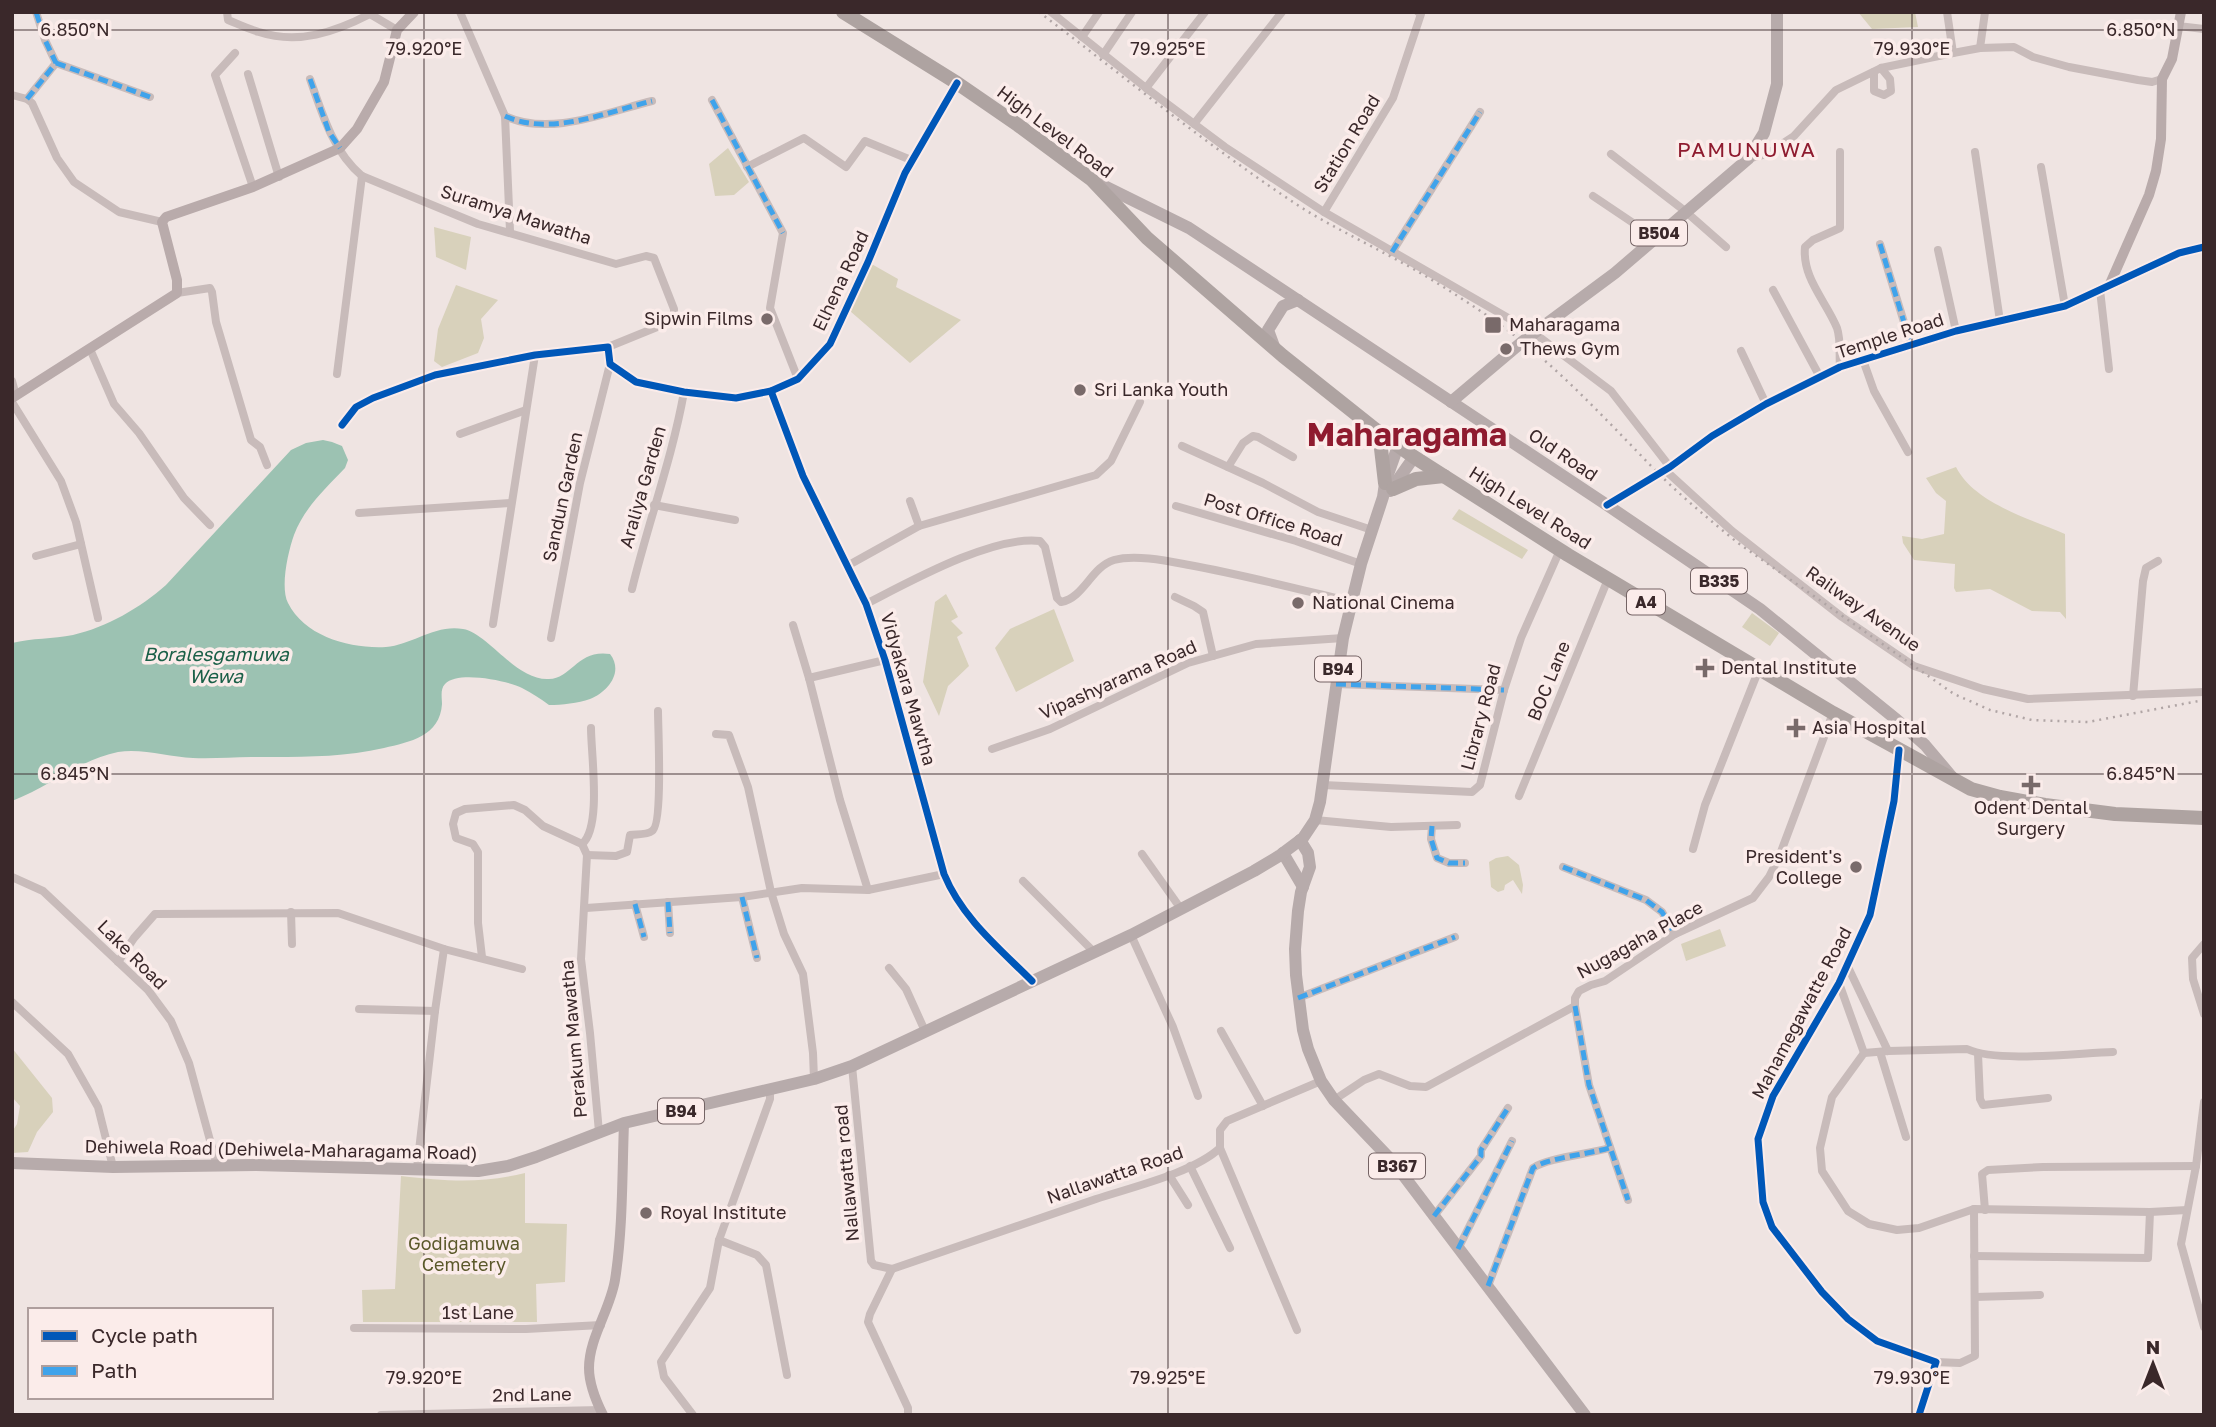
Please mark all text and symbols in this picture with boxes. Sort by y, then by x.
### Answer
text: 6.850°N [40,18,110,40]
text: 6.850°N [2106,18,2176,40]
text: 79.920°E [386,37,462,59]
text: 79.925°E [1130,37,1206,59]
text: 79.930°E [1874,37,1950,59]
street label: High Level Road [993,80,1118,182]
street label: Station Road [1308,90,1384,197]
district label: PAMUNUWA [1677,136,1817,162]
street label: Suramya Mawatha [438,179,595,249]
road number: B504 [1631,220,1687,246]
street label: Elhena Road [807,227,873,334]
place label: Sipwin Films [644,307,753,329]
street label: Temple Road [1833,307,1946,363]
marker: Sipwin Films [759,311,775,327]
place label: Maharagama [1509,313,1620,335]
marker: Maharagama [1483,315,1503,335]
place label: Thews Gym [1520,337,1620,359]
marker: Thews Gym [1498,341,1514,357]
place label: Sri Lanka Youth [1094,378,1228,400]
marker: Sri Lanka Youth [1072,382,1088,398]
district label: Maharagama [1307,415,1507,453]
street label: Araliya Garden [614,423,670,550]
street label: Old Road [1525,423,1602,485]
street label: Sandun Garden [537,430,587,564]
street label: High Level Road [1465,461,1596,554]
street label: Post Office Road [1201,487,1345,551]
street label: Railway Avenue [1802,561,1925,656]
road number: B335 [1691,568,1747,594]
road number: A4 [1627,590,1665,614]
place label: National Cinema [1312,591,1455,613]
marker: National Cinema [1290,595,1306,611]
street label: Vidyakara Mawtha [877,610,941,768]
street label: Vipashyarama Road [1036,635,1200,724]
street label: BOC Lane [1522,637,1574,724]
water label: Boralesgamuwa Wewa [143,642,290,687]
road number: B94 [1315,656,1361,682]
place label: Dental Institute [1721,656,1857,678]
marker: Dental Institute [1695,658,1715,678]
street label: Library Road [1455,661,1505,772]
place label: Asia Hospital [1812,716,1926,738]
marker: Asia Hospital [1786,718,1806,738]
text: 6.845°N [40,762,110,784]
text: 6.845°N [2106,762,2176,784]
marker: Odent Dental Surgery [2021,775,2041,795]
place label: Odent Dental Surgery [1974,796,2088,839]
place label: President's College [1745,845,1842,888]
marker: President's College [1848,859,1864,875]
street label: Nugagaha Place [1573,895,1706,983]
street label: Lake Road [93,915,172,994]
street label: Mahamegawatte Road [1746,923,1856,1102]
street label: Perakum Mawatha [555,959,591,1119]
road number: B94 [658,1098,704,1124]
street label: Nallawatta road [829,1104,863,1242]
street label: Dehiwela Road (Dehiwela-Maharagama Road) [84,1135,478,1163]
street label: Nallawatta Road [1044,1140,1186,1208]
road number: B367 [1369,1154,1425,1178]
place label: Royal Institute [660,1201,787,1223]
marker: Royal Institute [638,1205,654,1221]
park label: Godigamuwa Cemetery [408,1232,520,1275]
street label: 1st Lane [442,1301,514,1323]
legend [28,1308,273,1399]
text: Cycle path [91,1322,198,1348]
north arrow [2118,1329,2188,1399]
text: N [2146,1335,2160,1358]
text: Path [91,1357,138,1383]
text: 79.920°E [386,1366,462,1388]
text: 79.925°E [1130,1366,1206,1388]
text: 79.930°E [1874,1366,1950,1388]
street label: 2nd Lane [492,1382,572,1406]

